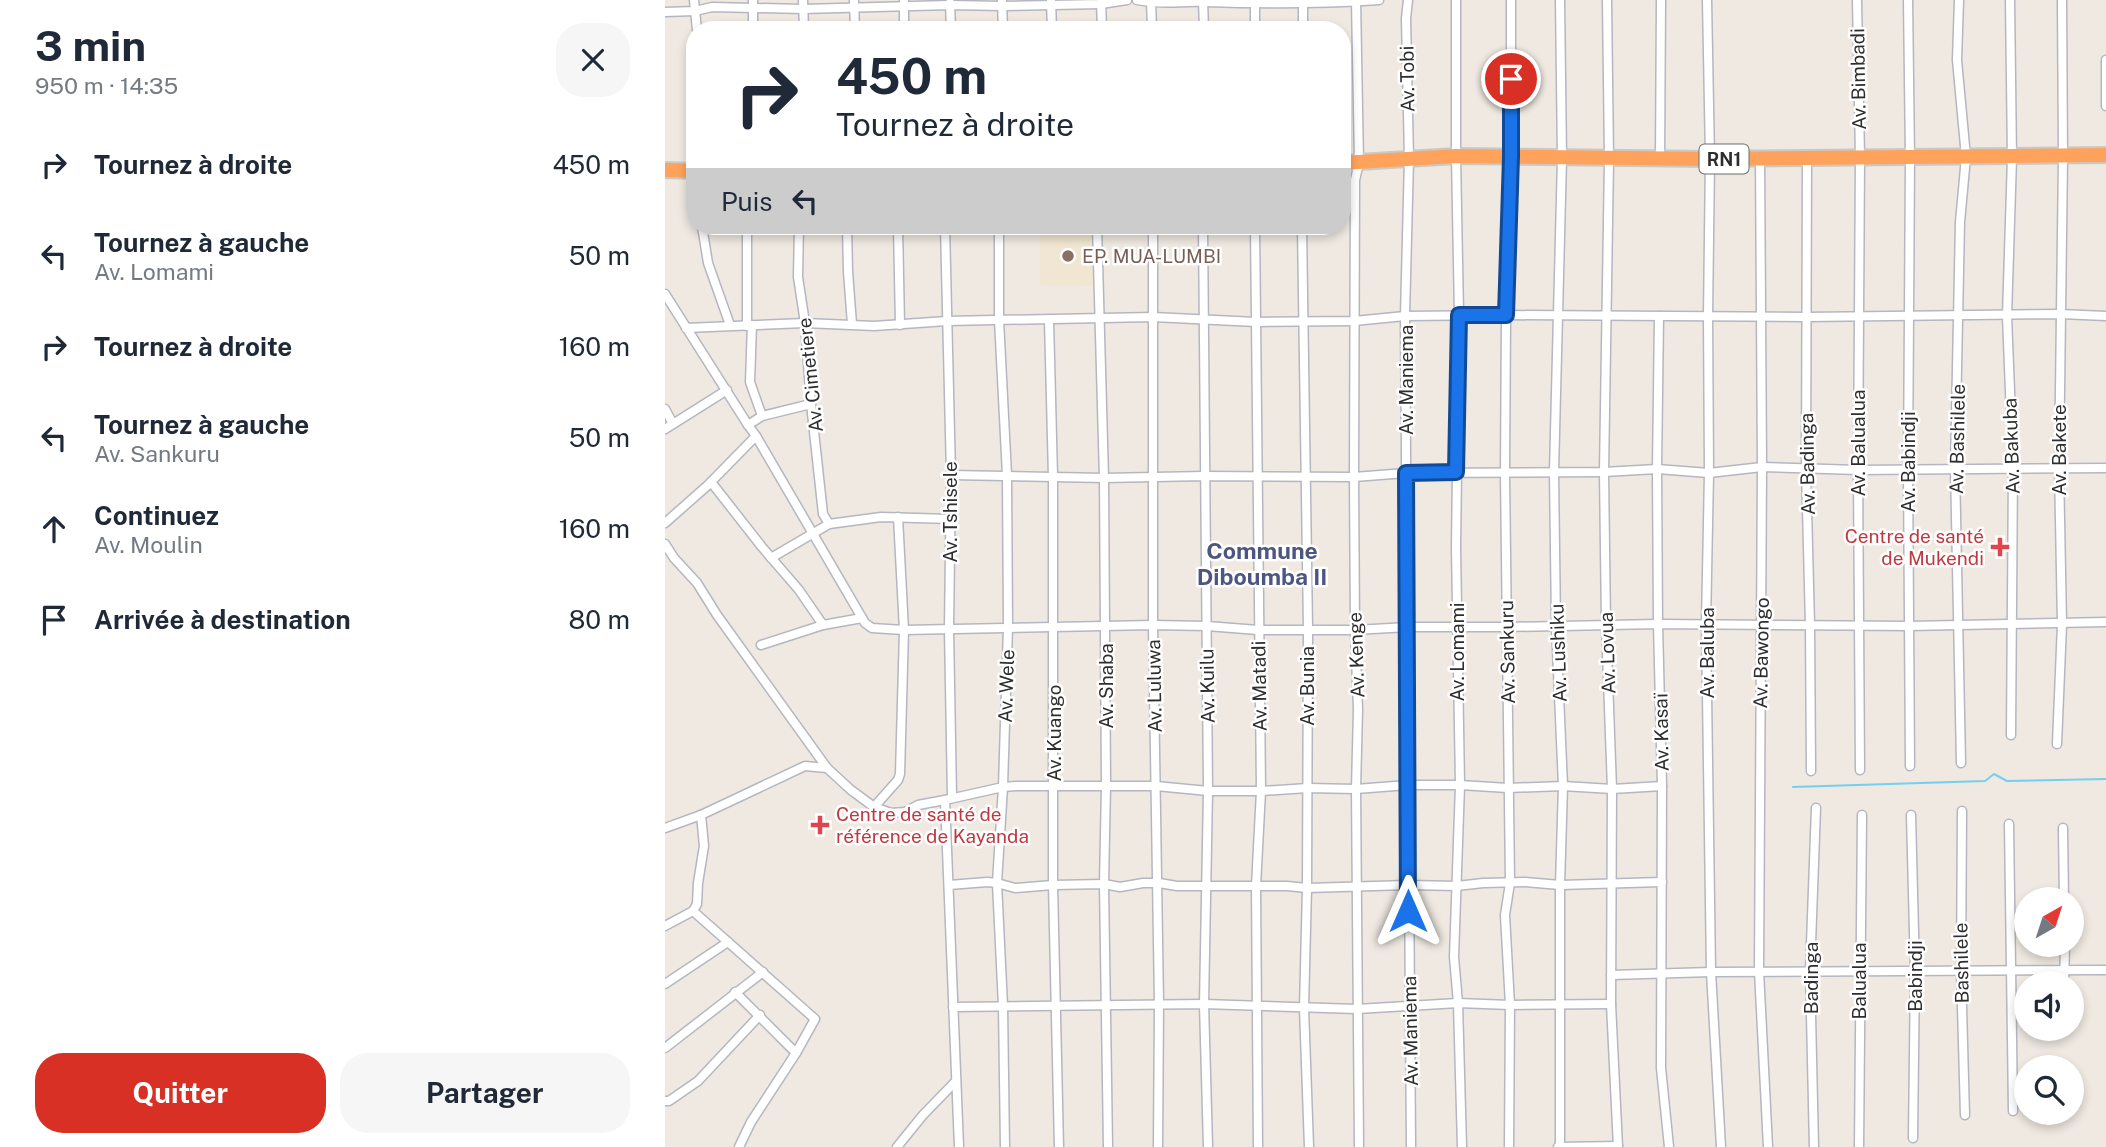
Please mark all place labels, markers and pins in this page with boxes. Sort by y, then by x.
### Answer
pin [1481,49,1541,109]
place label: EP. MUA-LUMBI [1082,245,1221,267]
marker: EP. MUA-LUMBI [1060,248,1076,264]
place label: Centre de santé de Mukendi [1845,525,1984,569]
marker: Centre de santé de Mukendi [1990,537,2010,557]
place label: Centre de santé de référence de Kayanda [836,803,1029,847]
marker: Centre de santé de référence de Kayanda [810,815,830,835]

